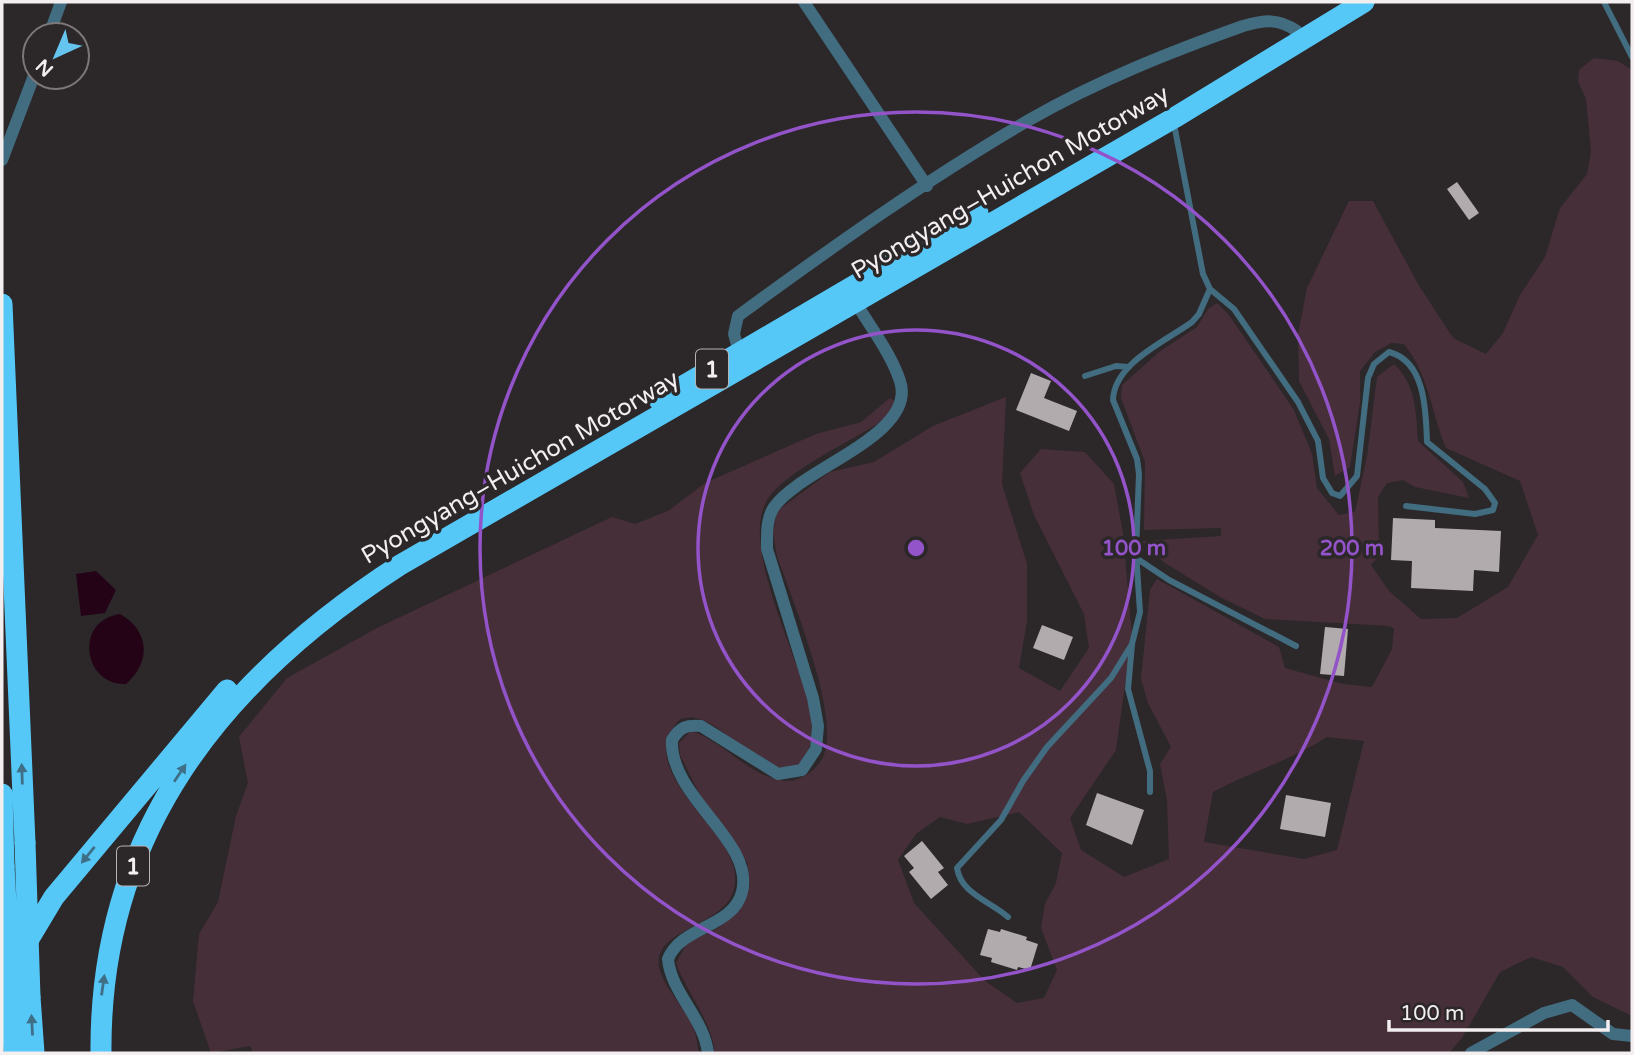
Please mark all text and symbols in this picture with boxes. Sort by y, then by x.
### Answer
north arrow [21,21,91,91]
text: N [32,54,58,81]
street label: Pyongyang–Huichon Motorway [846,79,1174,285]
road number: 1 [696,350,728,388]
street label: Pyongyang–Huichon Motorway [356,364,684,570]
centre of rings [904,536,928,560]
text: 100 m [1102,536,1166,561]
text: 200 m [1320,536,1384,561]
one-way arrow [17,763,28,785]
one-way arrow [173,764,186,783]
road number: 1 [117,846,149,886]
one-way arrow [81,847,96,864]
one-way arrow [98,974,109,996]
scale bar [1389,988,1608,1032]
text: 100 m [1400,1001,1464,1026]
one-way arrow [26,1014,37,1036]

